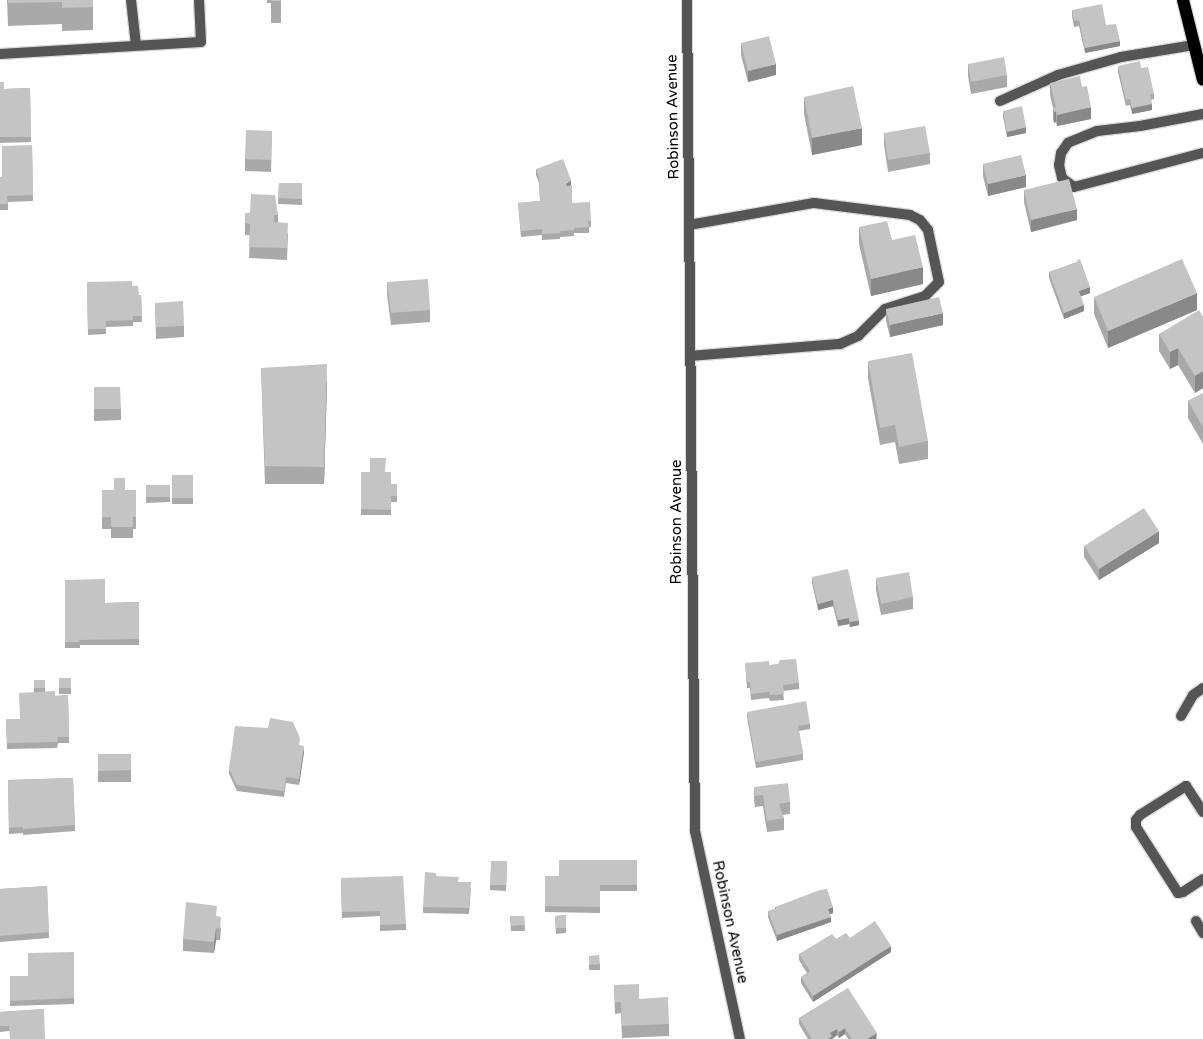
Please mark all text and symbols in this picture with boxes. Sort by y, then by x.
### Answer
street label: Robinson Avenue [663,54,683,180]
street label: Robinson Avenue [668,459,686,585]
street label: Robinson Avenue [708,859,752,985]

